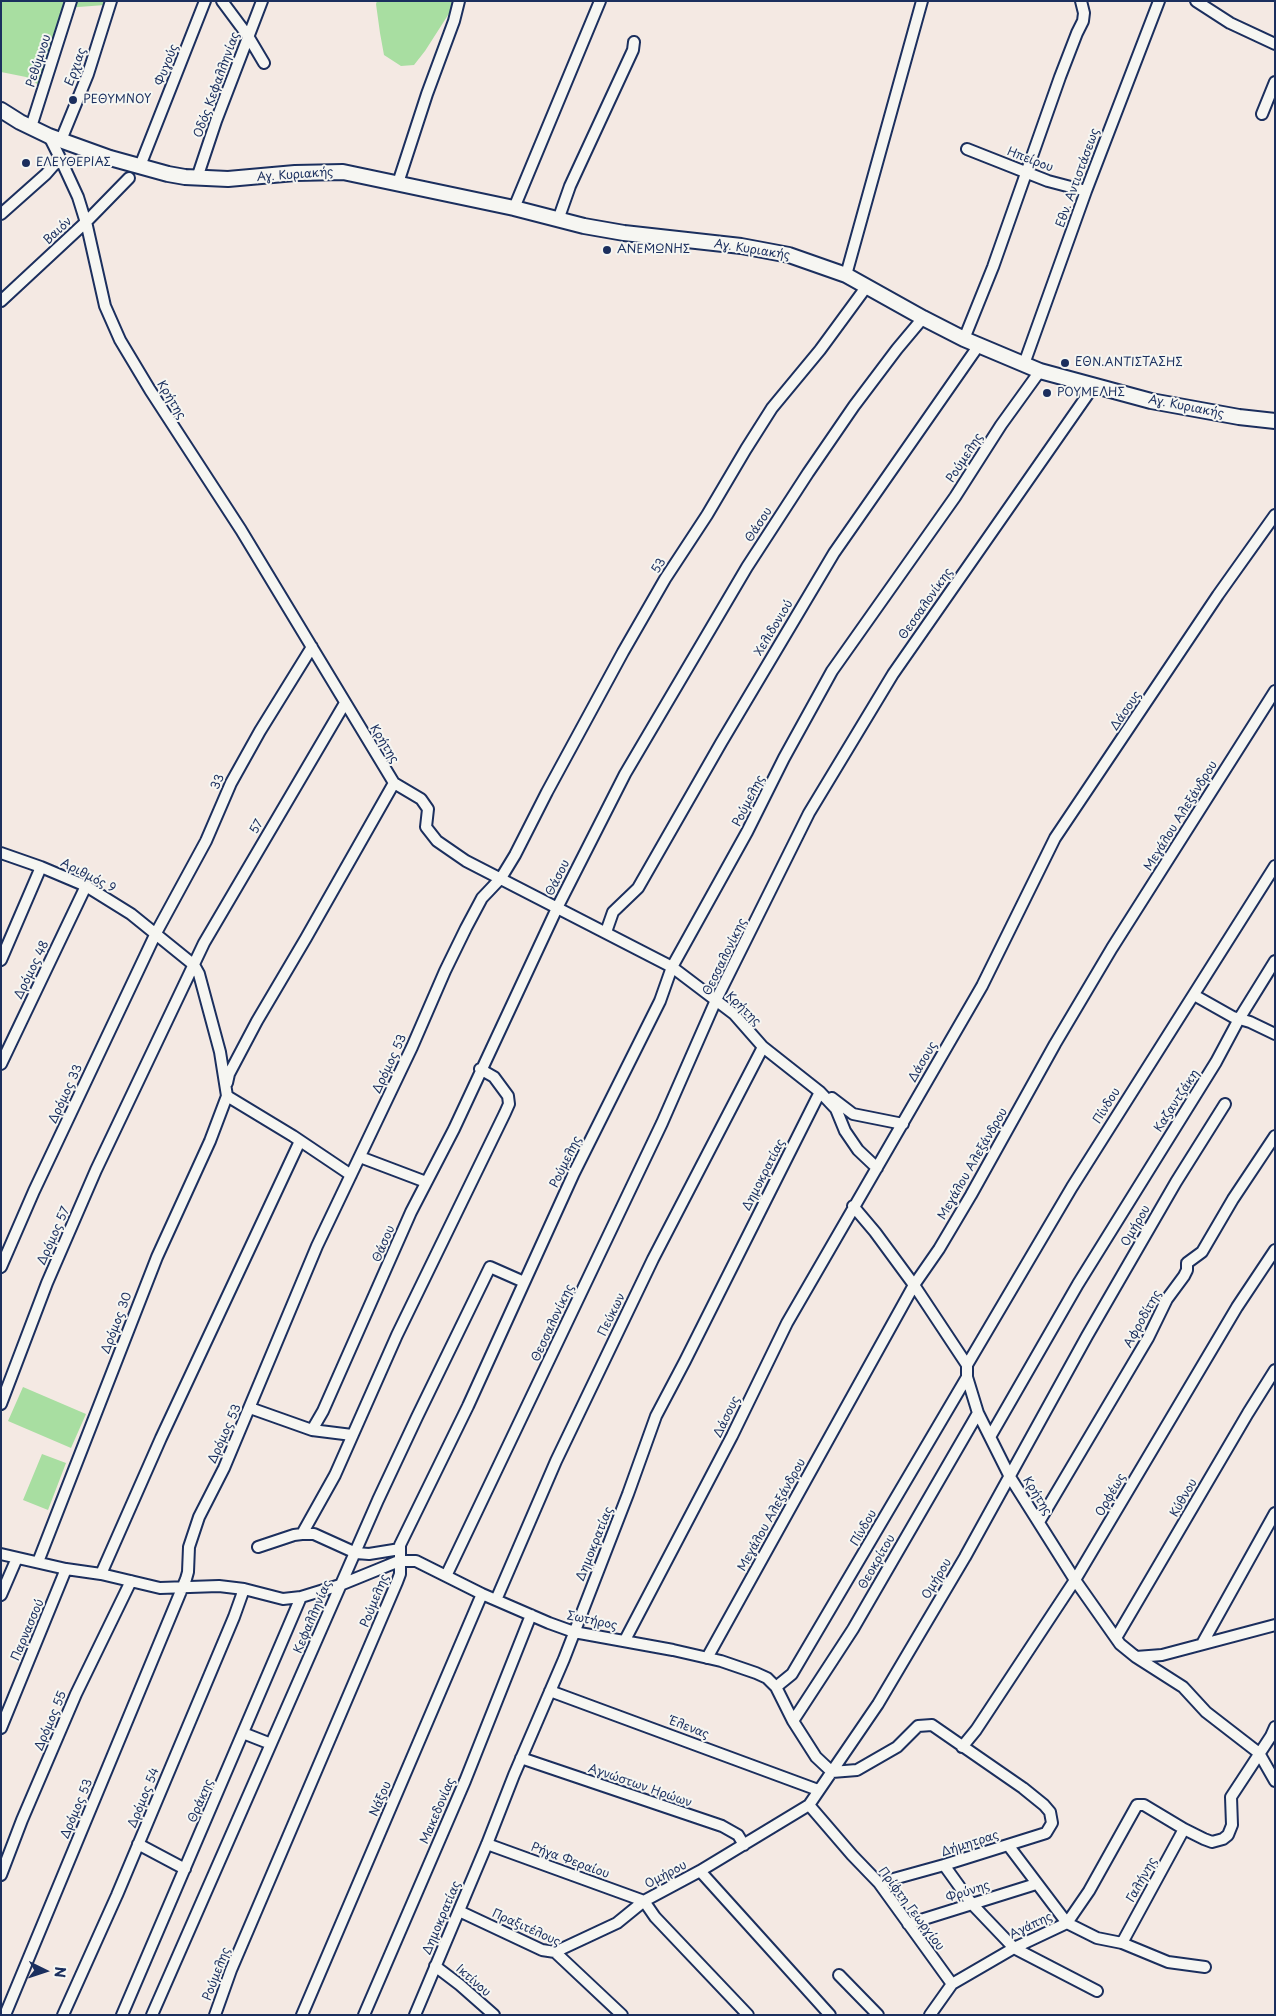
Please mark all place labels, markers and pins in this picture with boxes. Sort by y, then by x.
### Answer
place label: ΡΕΘΥΜΝΟΥ [83,93,151,107]
marker: ΡΕΘΥΜΝΟΥ [67,94,79,106]
place label: ΕΛΕΥΘΕΡΙΑΣ [36,156,111,170]
marker: ΕΛΕΥΘΕΡΙΑΣ [20,157,32,169]
place label: ΑΝΕΜΩΝΗΣ [617,243,690,257]
marker: ΑΝΕΜΩΝΗΣ [601,244,613,256]
place label: ΕΘΝ.ΑΝΤΙΣΤΑΣΗΣ [1075,356,1183,370]
marker: ΕΘΝ.ΑΝΤΙΣΤΑΣΗΣ [1059,357,1071,369]
place label: ΡΟΥΜΕΛΗΣ [1057,386,1125,400]
marker: ΡΟΥΜΕΛΗΣ [1041,387,1053,399]

